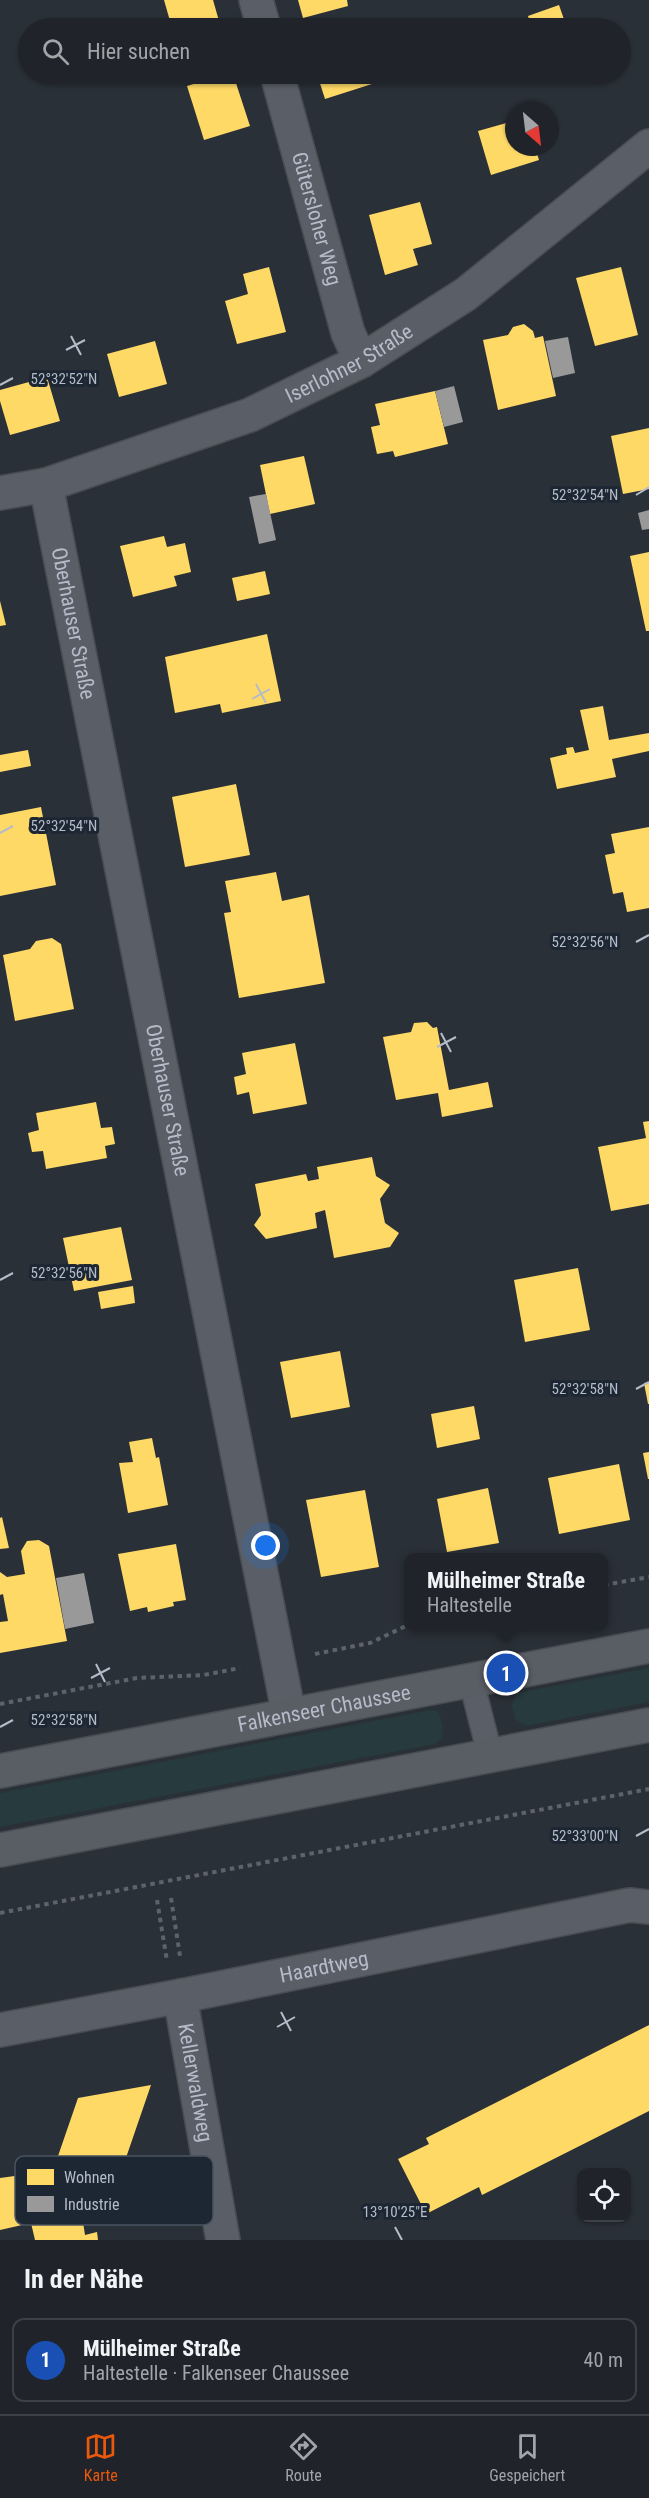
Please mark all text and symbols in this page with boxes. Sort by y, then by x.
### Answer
search box [18,18,631,84]
icon: search [39,35,72,68]
text: Hier suchen [87,39,190,64]
north arrow [505,102,559,156]
street label: Gütersloher Weg [287,149,346,288]
street label: Iserlohner Straße [281,319,417,408]
text: 52°32'52"N [31,370,97,388]
text: 52°32'54"N [552,486,618,504]
street label: Oberhauser Straße [47,545,100,701]
text: 52°32'54"N [31,817,97,835]
text: 52°32'56"N [552,933,618,951]
street label: Oberhauser Straße [141,1022,194,1178]
text: 52°32'56"N [31,1264,97,1282]
text: 52°32'58"N [552,1380,618,1398]
your location [251,1531,280,1560]
popup [404,1553,608,1631]
text: Mülheimer Straße [427,1568,585,1593]
text: Haltestelle [427,1593,512,1617]
pin: 1 [486,1650,526,1696]
street label: Falkenseer Chaussee [236,1680,413,1737]
text: 52°32'58"N [31,1711,97,1729]
text: 52°33'00"N [552,1827,618,1845]
street label: Haardtweg [278,1946,370,1988]
street label: Kellerwaldweg [173,2022,217,2144]
legend [15,2156,213,2225]
text: Wohnen [64,2168,115,2187]
map controls [577,2168,631,2222]
button: locate [577,2168,631,2222]
text: Industrie [64,2195,120,2214]
text: 13°10'25"E [363,2203,427,2221]
text: In der Nähe [24,2264,143,2294]
text: Mülheimer Straße [83,2336,241,2361]
text: 1 [40,2348,51,2372]
text: 40 m [584,2348,623,2372]
text: Haltestelle · Falkenseer Chaussee [83,2361,349,2385]
tab: Karte [84,2430,118,2485]
tab: Route [285,2430,322,2485]
tab: Gespeichert [489,2430,565,2485]

